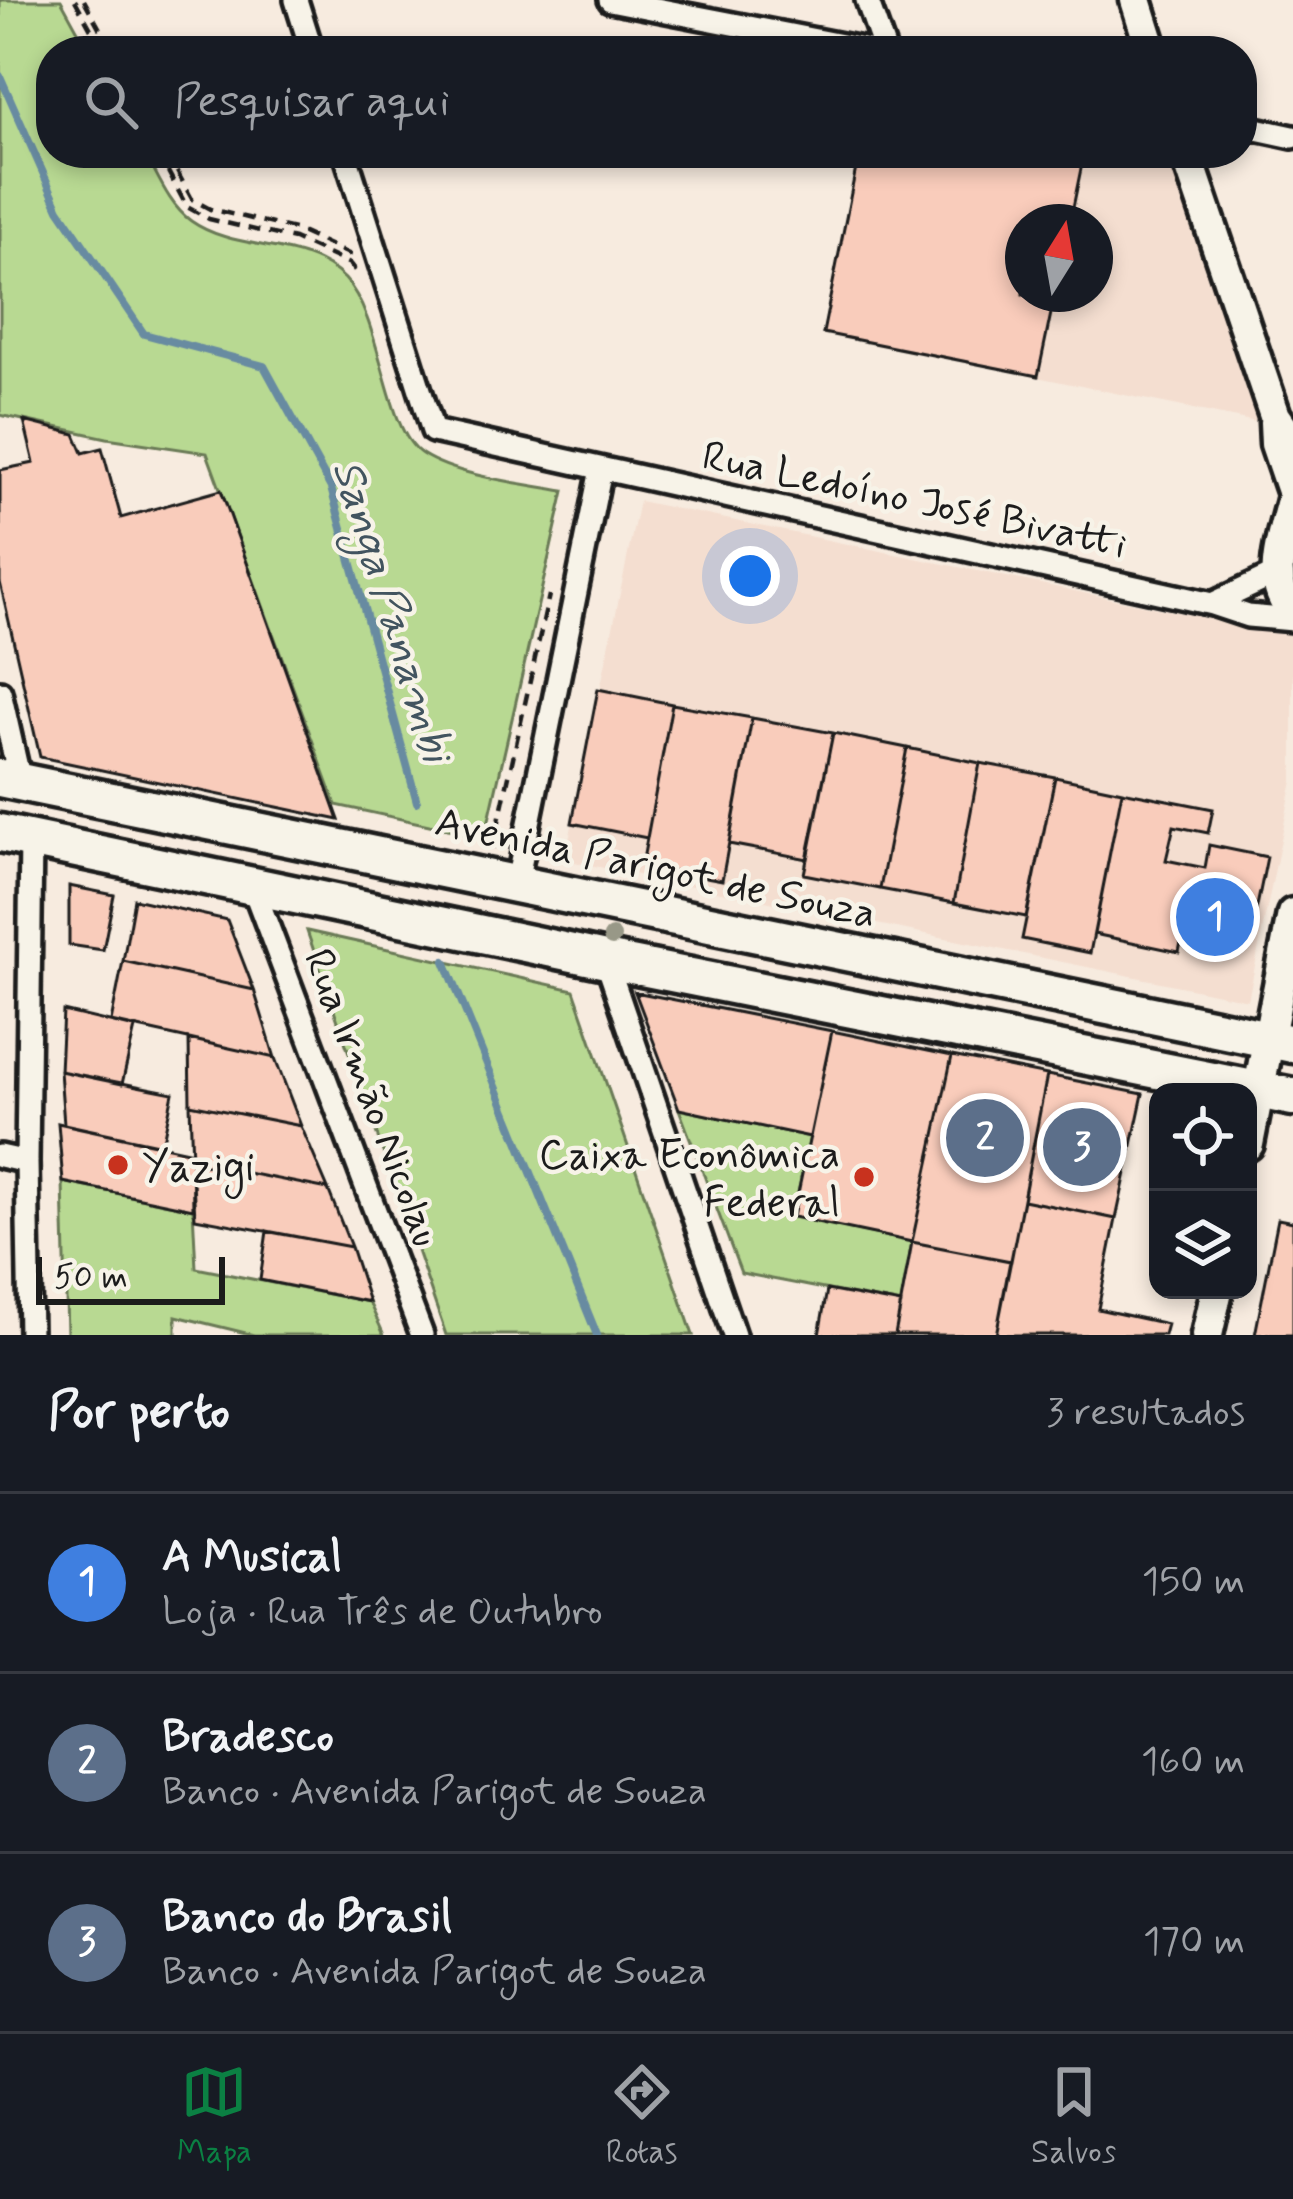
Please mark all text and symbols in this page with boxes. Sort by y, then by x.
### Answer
search box [36,36,1257,168]
icon: search [78,69,144,135]
text: Pesquisar aqui [174,73,450,132]
north arrow [1005,204,1113,312]
street label: Rua Ledoíno José Bivatti [697,430,1132,573]
water label: Sanga Panambi [313,453,465,773]
your location [720,546,780,606]
street label: Avenida Parigot de Souza [429,796,881,946]
pin: 1 [1176,872,1254,962]
street label: Rua Irmão Nicolau [289,942,453,1255]
map controls [1149,1083,1257,1299]
button: locate [1149,1083,1257,1191]
pin: 2 [946,1093,1024,1183]
pin: 3 [1043,1102,1121,1192]
place label: Caixa Econômica Federal [539,1129,840,1232]
place label: Yazigi [142,1141,255,1199]
marker: Yazigi [105,1152,131,1178]
marker: Caixa Econômica Federal [851,1164,877,1190]
button: layers [1149,1191,1257,1299]
scale bar [36,1251,225,1304]
text: 50 m [54,1256,128,1300]
text: Por perto [48,1380,230,1446]
text: 3 resultados [1046,1388,1245,1439]
text: A Musical [162,1528,342,1587]
text: 1 [78,1557,96,1608]
text: 150 m [1142,1557,1245,1608]
text: Loja · Rua Três de Outubro [162,1587,603,1638]
text: Bradesco [162,1708,334,1767]
text: 2 [77,1737,97,1788]
text: 160 m [1141,1737,1245,1788]
text: Banco · Avenida Parigot de Souza [162,1767,707,1818]
text: Banco do Brasil [162,1888,452,1947]
text: 3 [78,1917,96,1968]
text: 170 m [1143,1917,1245,1968]
text: Banco · Avenida Parigot de Souza [162,1947,707,1998]
tab: Mapa [177,2059,252,2175]
tab: Rotas [606,2059,677,2175]
tab: Salvos [1031,2059,1116,2175]

